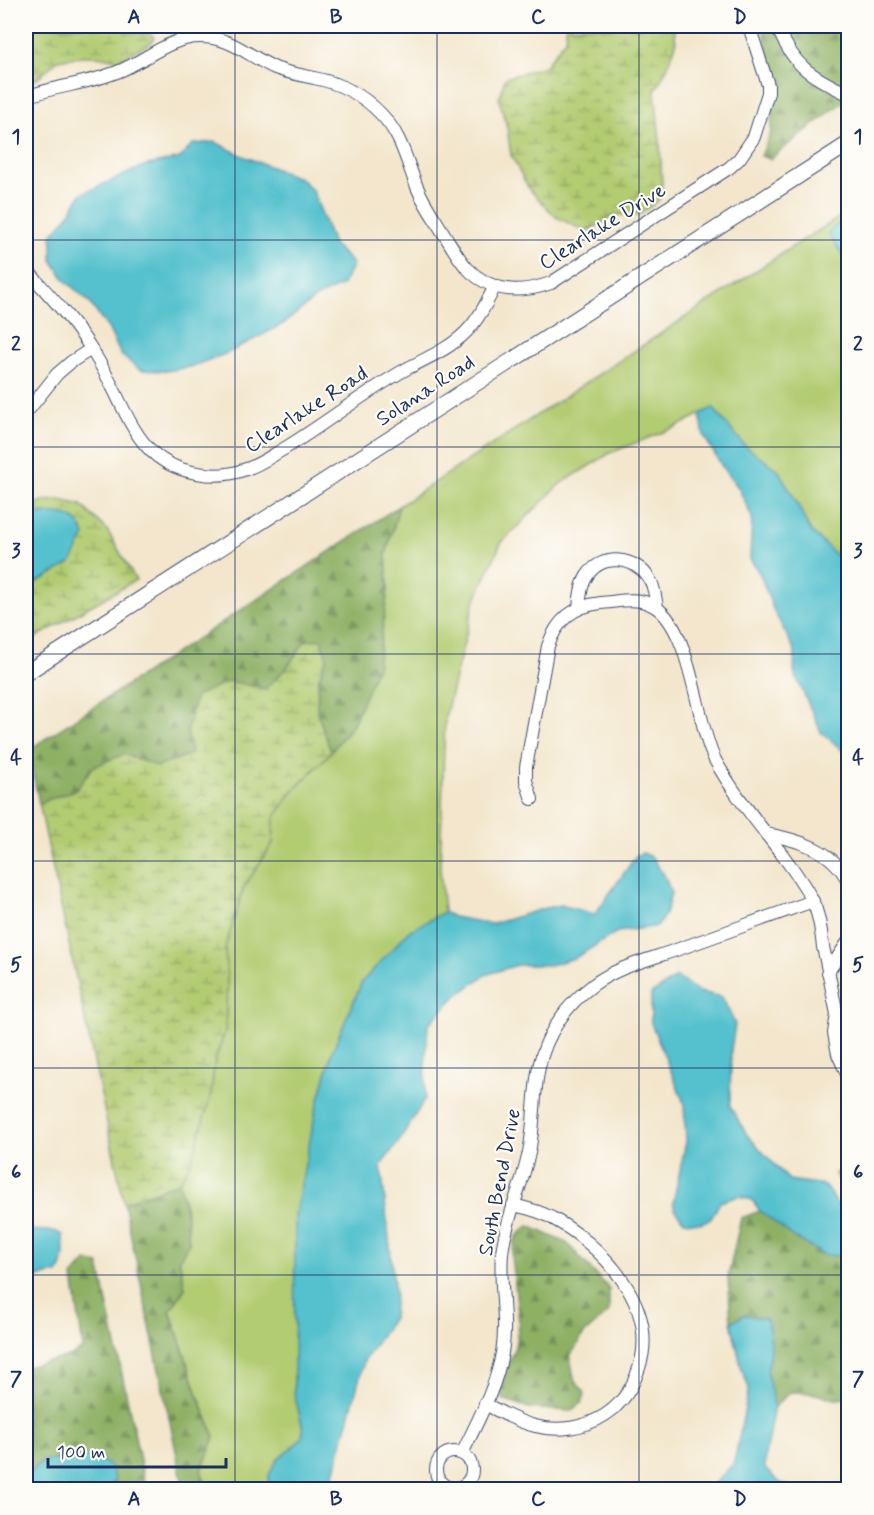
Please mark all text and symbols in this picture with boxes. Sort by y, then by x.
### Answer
text: A [127,4,141,31]
text: B [330,4,343,31]
text: C [531,4,546,31]
text: D [733,4,747,31]
text: 1 [12,124,20,151]
text: 1 [854,124,862,151]
street label: Clearlake Drive [534,177,671,277]
text: 2 [11,331,21,358]
text: 2 [853,331,863,358]
street label: Solana Road [371,349,480,433]
street label: Clearlake Road [240,360,373,460]
text: 3 [11,538,21,565]
text: 3 [853,538,863,565]
text: 4 [10,745,22,772]
text: 4 [852,745,864,772]
text: 5 [10,952,22,979]
text: 5 [852,952,864,979]
street label: South Bend Drive [472,1106,528,1258]
text: 6 [11,1159,21,1186]
text: 6 [853,1159,863,1186]
text: 7 [10,1366,22,1393]
text: 7 [852,1366,864,1393]
scale bar [48,1431,226,1469]
text: 100 m [57,1441,105,1465]
text: A [127,1486,141,1513]
text: B [330,1486,343,1513]
text: C [531,1486,546,1513]
text: D [733,1486,747,1513]

